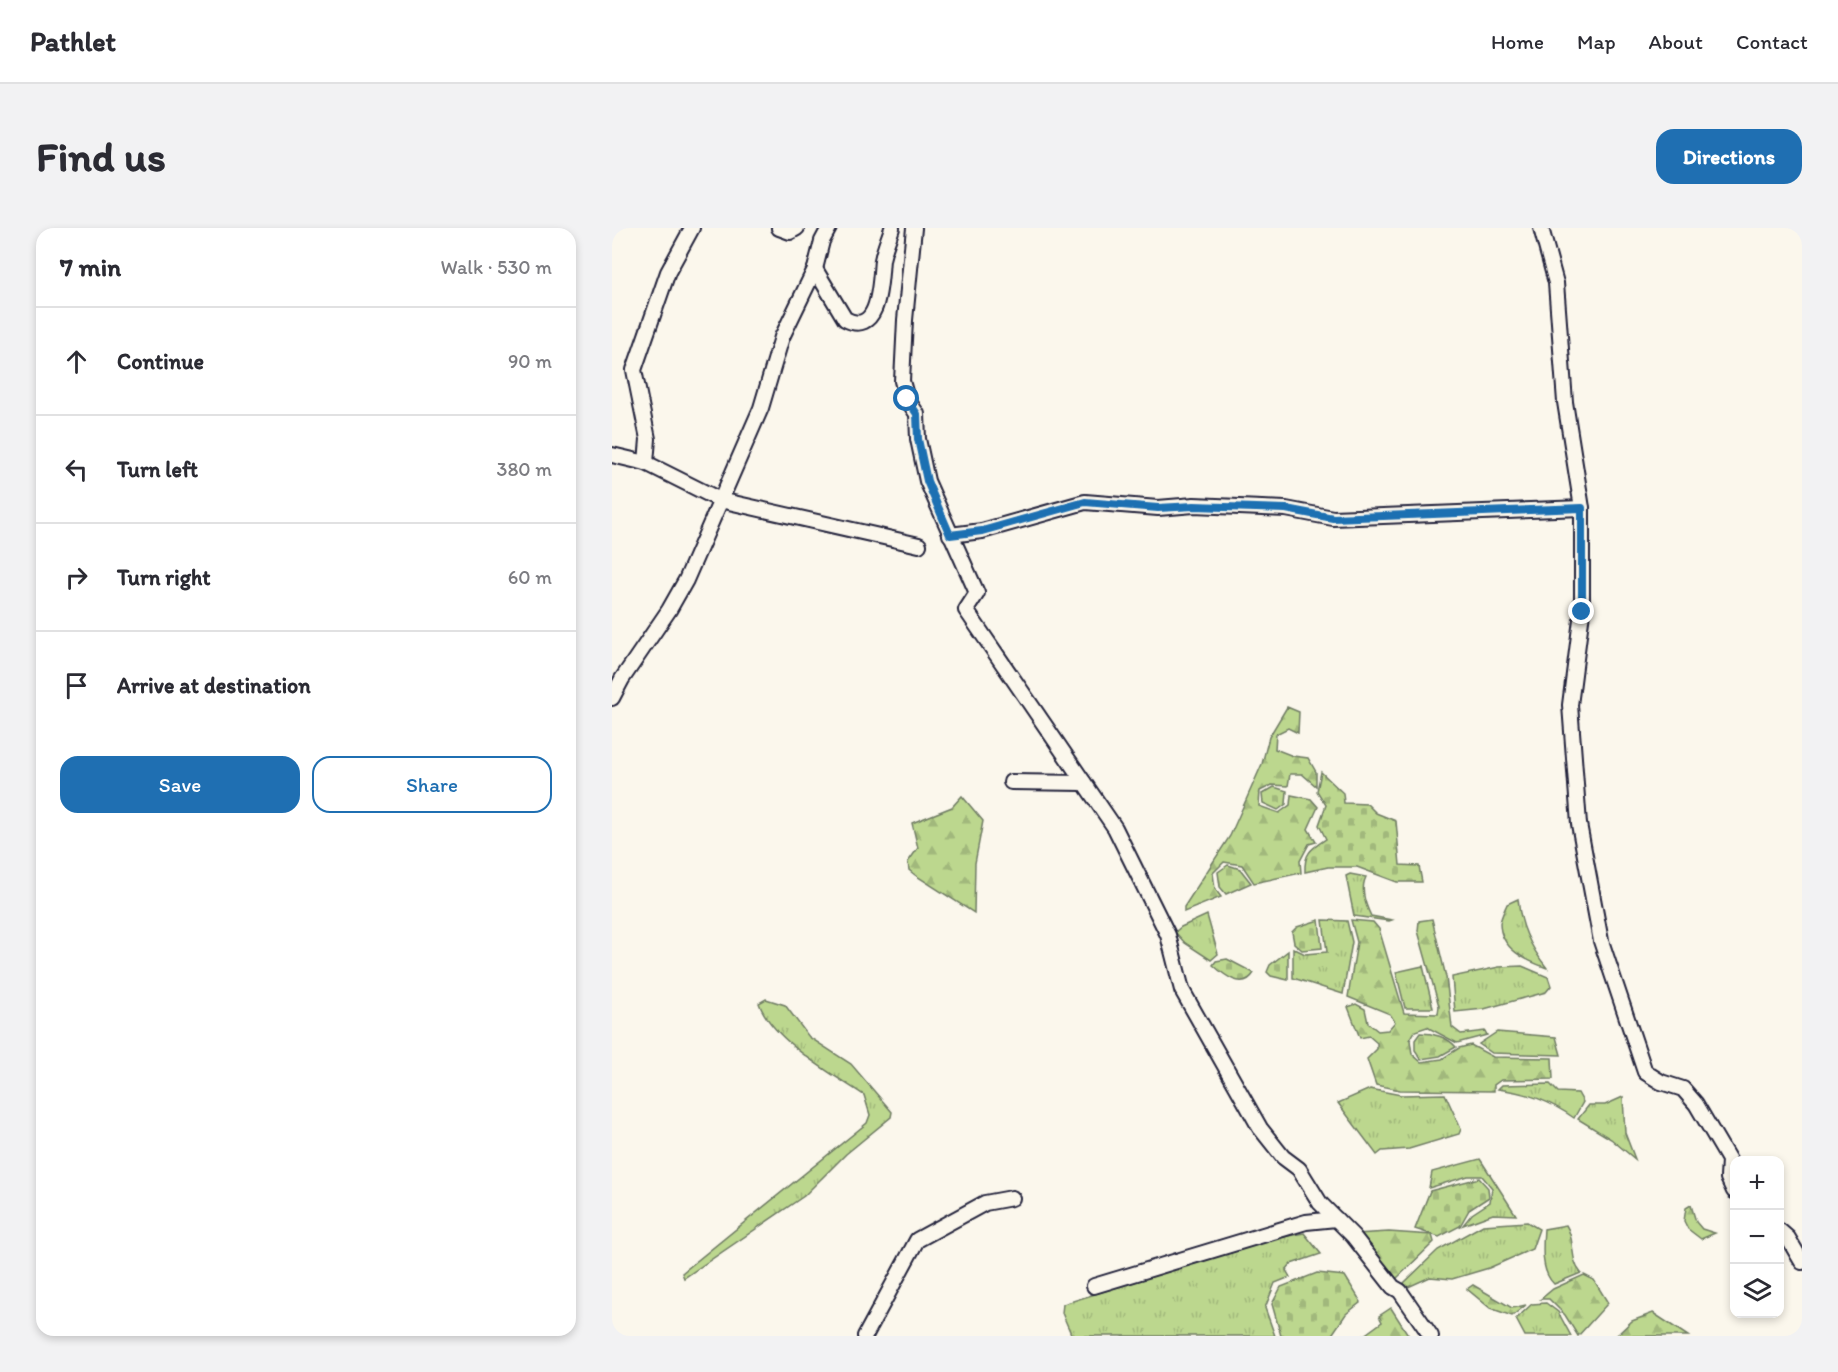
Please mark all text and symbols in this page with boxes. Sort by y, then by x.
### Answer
text: Pathlet [30,24,116,58]
text: Home [1491,29,1544,54]
text: Map [1577,29,1616,54]
text: About [1649,29,1703,54]
text: Contact [1736,29,1808,54]
button: Directions [1656,129,1802,184]
text: Find us [36,131,166,182]
text: 7 min [60,251,121,283]
text: Walk · 530 m [441,255,552,279]
icon: ahead [60,345,93,378]
text: Continue [117,348,204,375]
text: 90 m [508,349,552,373]
route start [893,385,919,411]
icon: left [60,453,93,486]
text: Turn left [117,456,198,483]
text: 380 m [497,457,552,481]
icon: right [60,561,93,594]
text: Turn right [117,564,211,591]
text: 60 m [508,565,552,589]
route end [1568,598,1594,624]
icon: arrive [60,669,93,702]
text: Arrive at destination [117,672,311,699]
button: Save [60,756,300,813]
button: Share [312,756,552,813]
map controls [1730,1156,1784,1318]
button: + [1730,1156,1784,1210]
button: − [1730,1210,1784,1264]
button: layers [1730,1264,1784,1318]

